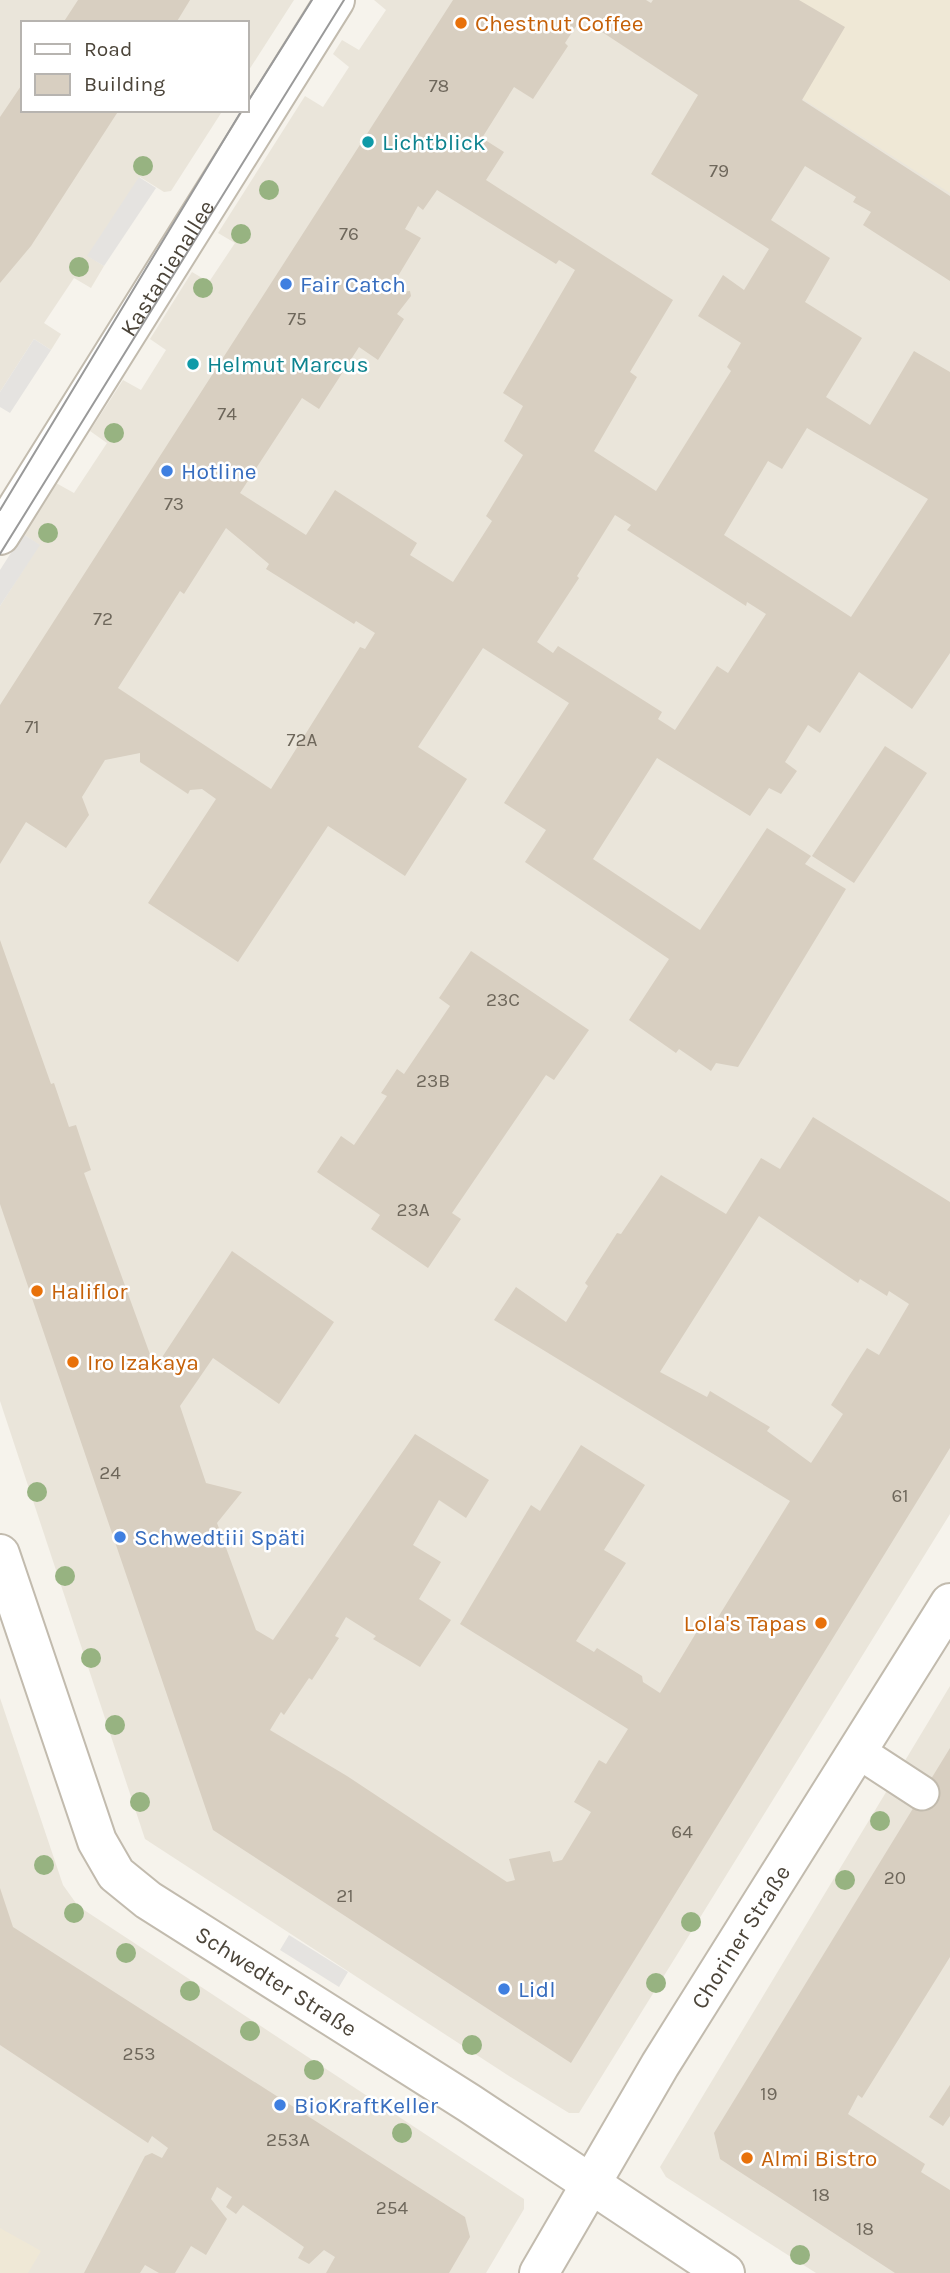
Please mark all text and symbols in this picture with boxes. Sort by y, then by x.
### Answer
place label: Chestnut Coffee [475,10,644,37]
marker: Chestnut Coffee [453,15,469,31]
legend [21,21,248,112]
text: Road [84,37,132,61]
text: Building [84,72,165,96]
house number: 78 [429,75,449,97]
place label: Lichtblick [382,129,486,156]
marker: Lichtblick [360,134,376,150]
house number: 79 [709,160,729,182]
street label: Kastanienallee [114,195,220,341]
house number: 76 [339,223,359,245]
place label: Fair Catch [300,271,406,298]
marker: Fair Catch [278,276,294,292]
house number: 75 [287,308,307,330]
place label: Helmut Marcus [207,351,369,378]
marker: Helmut Marcus [185,356,201,372]
house number: 74 [217,403,237,425]
place label: Hotline [181,458,257,485]
marker: Hotline [159,463,175,479]
house number: 73 [164,493,184,515]
house number: 72 [93,608,113,630]
house number: 71 [24,716,40,738]
house number: 72A [287,729,318,751]
house number: 23C [486,989,520,1011]
house number: 23B [416,1070,450,1092]
house number: 23A [396,1199,430,1221]
place label: Haliflor [51,1278,128,1305]
marker: Haliflor [29,1283,45,1299]
place label: Iro Izakaya [87,1349,199,1376]
marker: Iro Izakaya [65,1354,81,1370]
house number: 24 [99,1462,121,1484]
house number: 61 [891,1485,909,1507]
place label: Schwedtiii Späti [134,1524,306,1551]
marker: Schwedtiii Späti [112,1529,128,1545]
place label: Lola's Tapas [684,1610,807,1637]
marker: Lola's Tapas [813,1615,829,1631]
house number: 64 [671,1821,693,1843]
street label: Choriner Straße [685,1860,796,2014]
house number: 20 [884,1867,906,1889]
house number: 21 [336,1885,354,1907]
street label: Schwedter Straße [191,1920,362,2042]
place label: Lidl [518,1976,556,2003]
marker: Lidl [496,1981,512,1997]
house number: 253 [123,2043,155,2065]
house number: 19 [760,2083,778,2105]
place label: BioKraftKeller [294,2092,439,2119]
marker: BioKraftKeller [272,2097,288,2113]
house number: 253A [266,2129,310,2151]
place label: Almi Bistro [761,2145,877,2172]
marker: Almi Bistro [739,2150,755,2166]
house number: 18 [812,2184,830,2206]
house number: 254 [376,2197,409,2219]
house number: 18 [856,2218,874,2240]

